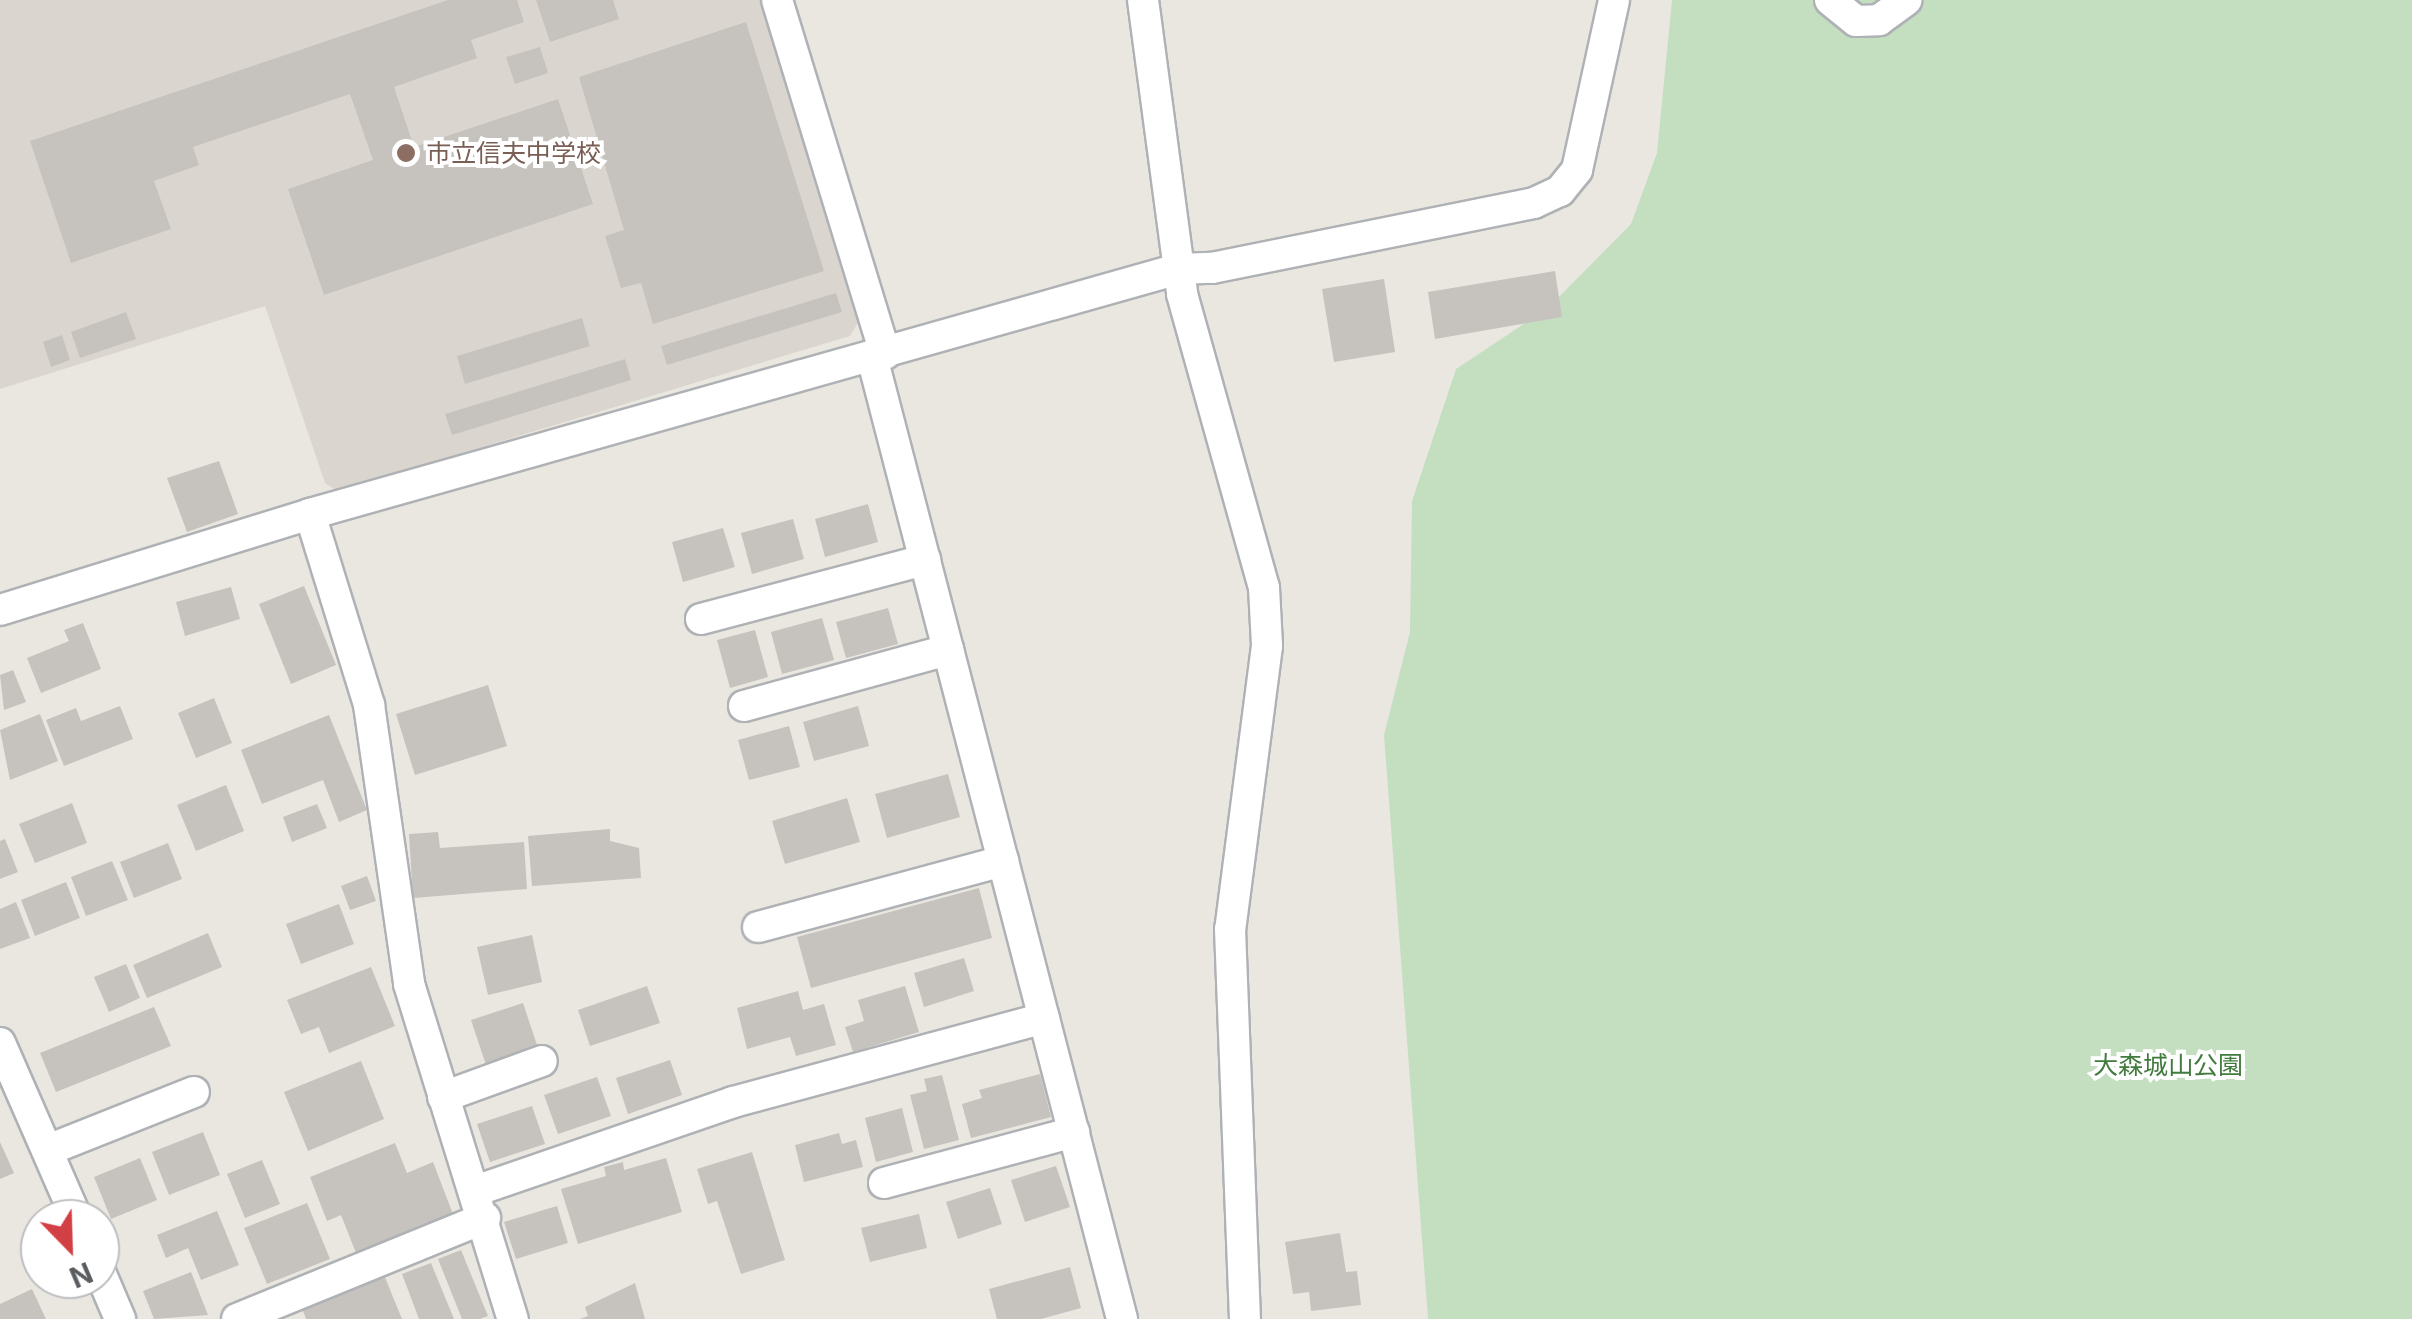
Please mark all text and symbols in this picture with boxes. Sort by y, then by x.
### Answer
place label: 市立信夫中学校 [426,138,601,168]
marker: 市立信夫中学校 [395,142,417,164]
park label: 大森城山公園 [2093,1050,2243,1080]
north arrow [20,1199,120,1299]
text: N [64,1255,97,1295]

